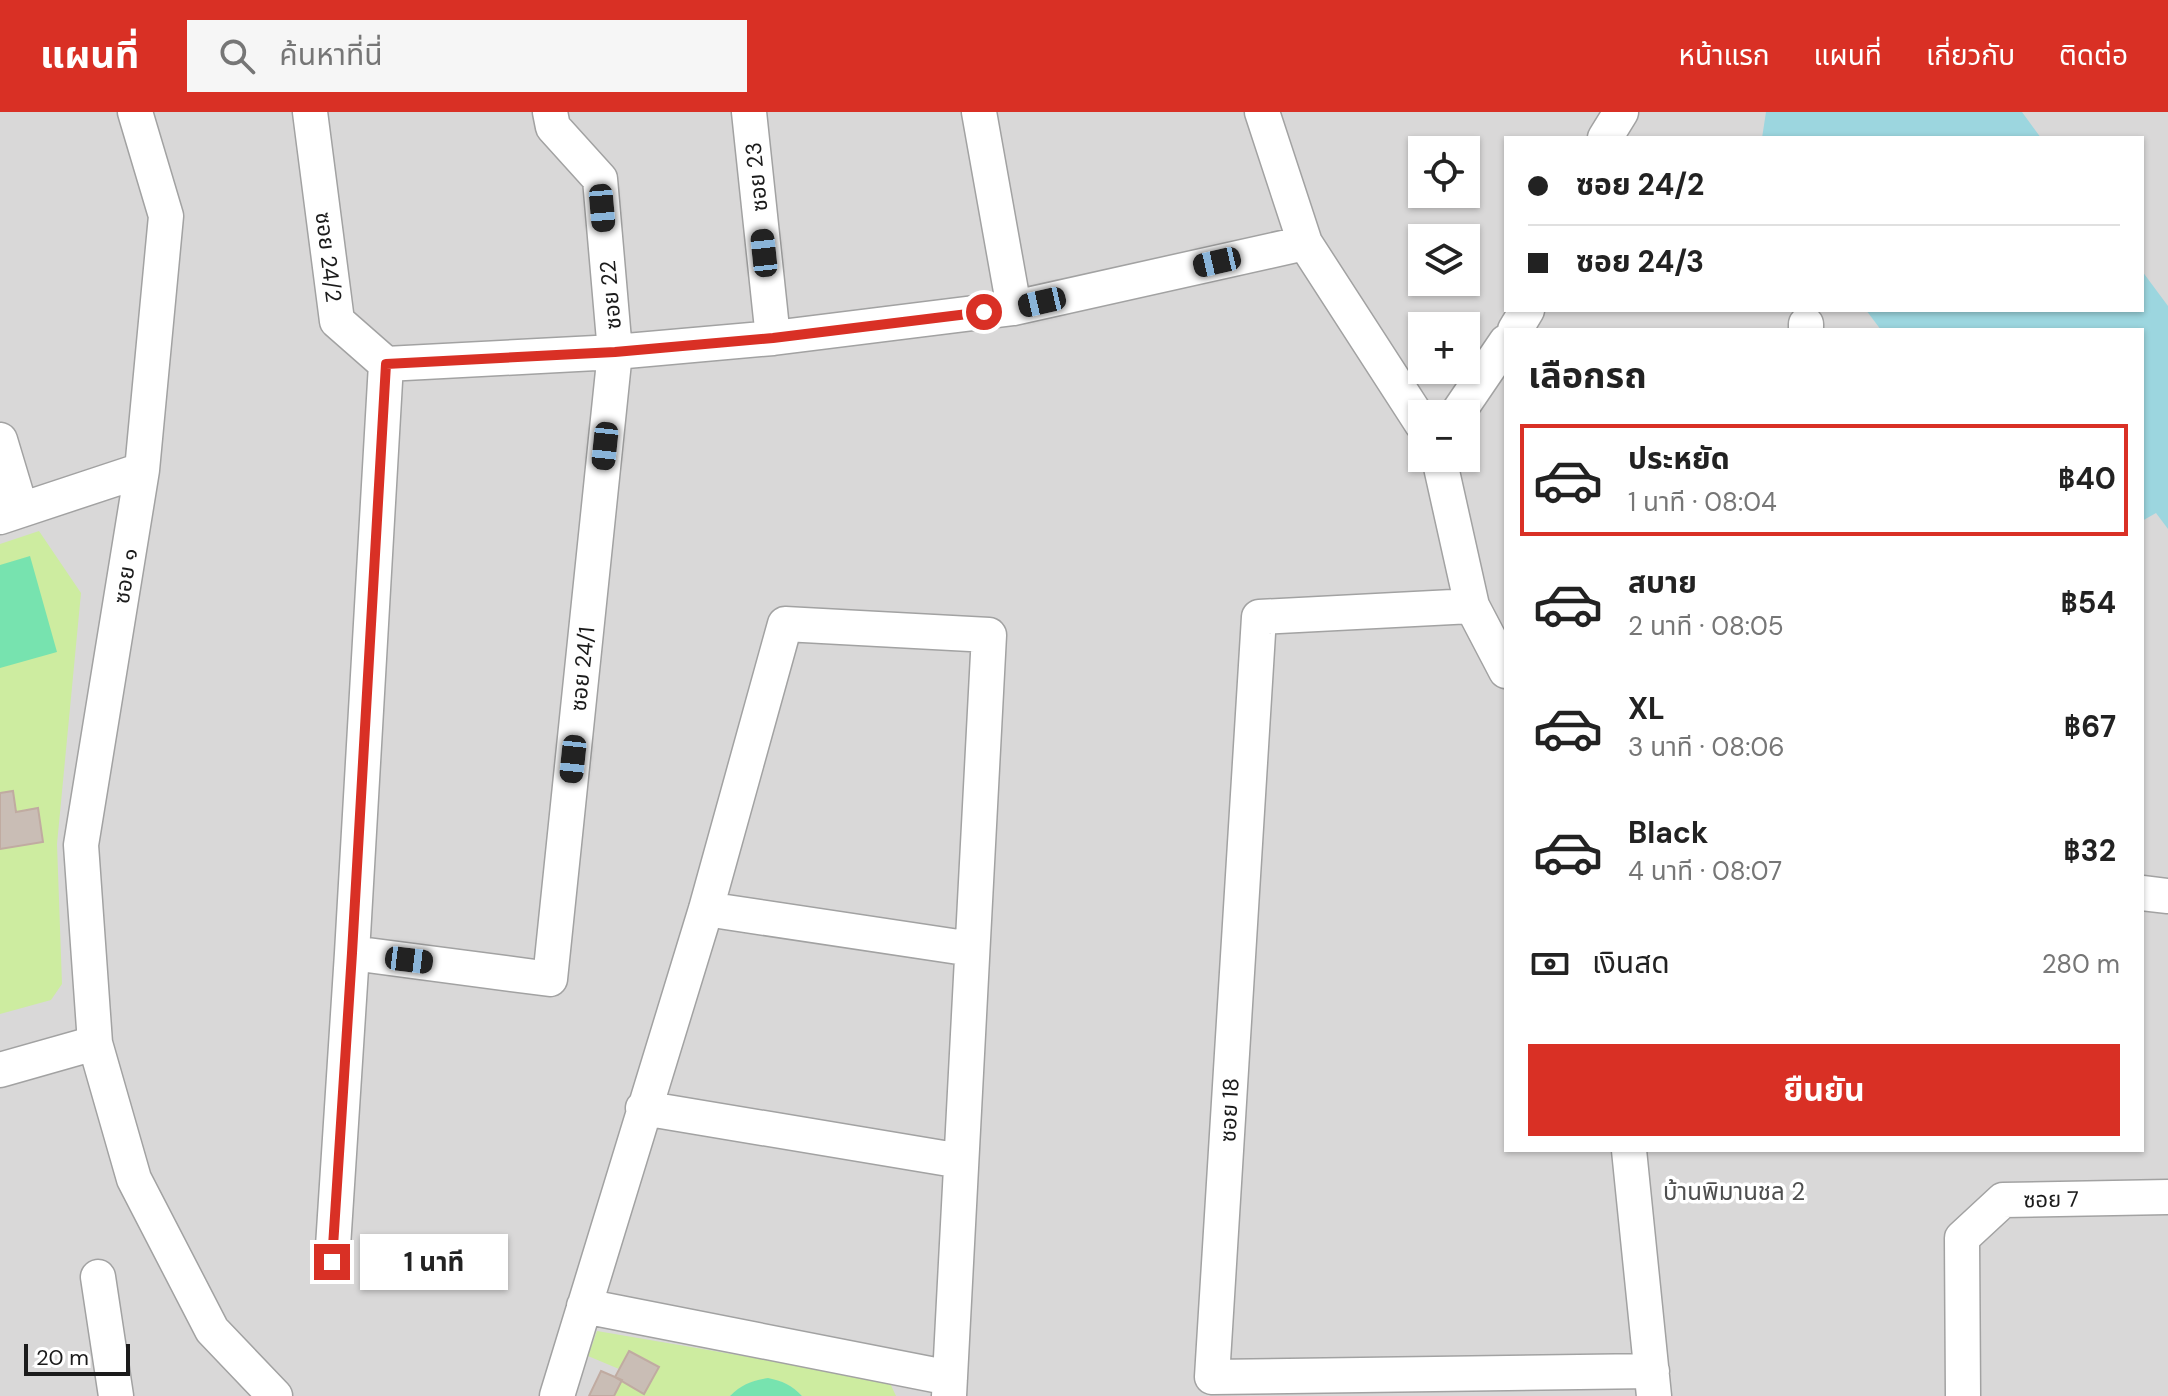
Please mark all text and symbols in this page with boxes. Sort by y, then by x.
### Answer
search box [187,20,747,92]
text: แผนที่ [40,30,139,80]
icon: search [215,34,259,78]
text: ค้นหาที่นี่ [279,35,383,74]
text: หน้าแรก [1679,37,1770,74]
text: แผนที่ [1814,37,1882,74]
text: เกี่ยวกับ [1926,37,2015,74]
text: ติดต่อ [2059,37,2128,74]
map controls [1408,136,1480,472]
button: locate [1408,136,1480,208]
street label: ซอย 23 [738,141,775,213]
text: ซอย 24/2 [1576,165,1704,204]
car [588,183,616,233]
street label: ซอย 24/2 [309,210,348,304]
button: layers [1408,224,1480,296]
car [750,228,778,278]
text: ซอย 24/3 [1576,242,1704,281]
car [1191,245,1243,279]
street label: ซอย 22 [593,259,628,331]
car [1016,285,1068,319]
route start [966,294,1002,330]
button: + [1408,312,1480,384]
text: เลือกรถ [1528,352,1647,399]
button: − [1408,400,1480,472]
car [591,421,619,471]
text: ประหยัด [1628,439,1730,478]
icon: car [1532,444,1604,516]
text: ฿40 [2058,459,2116,498]
text: 1 นาที · 08:04 [1628,485,1777,519]
street label: ซอย ๑ [107,546,144,606]
text: สบาย [1628,563,1697,602]
icon: car [1532,568,1604,640]
text: ฿54 [2060,583,2116,622]
text: 2 นาที · 08:05 [1628,609,1784,643]
street label: ซอย 24/1 [564,625,601,713]
text: XL [1628,689,1665,728]
icon: car [1532,692,1604,764]
text: ฿67 [2064,707,2116,746]
text: 3 นาที · 08:06 [1628,730,1785,764]
car [559,734,587,784]
text: Black [1628,813,1708,852]
icon: car [1532,816,1604,888]
text: ฿32 [2063,831,2116,870]
text: 4 นาที · 08:07 [1628,854,1782,888]
icon: cash [1528,942,1572,986]
text: เงินสด [1592,943,1670,982]
car [384,945,434,975]
text: 280 m [2042,947,2120,981]
button: ยืนยัน [1528,1044,2120,1136]
street label: ซอย 18 [1213,1077,1246,1143]
district label: บ้านพิมานชล 2 [1663,1176,1805,1207]
street label: ซอย 7 [2023,1185,2079,1214]
callout: 1 นาที [360,1234,508,1290]
route end [314,1244,350,1280]
text: 1 นาที [404,1245,464,1279]
scale bar [24,1340,130,1376]
text: 20 m [36,1343,89,1372]

